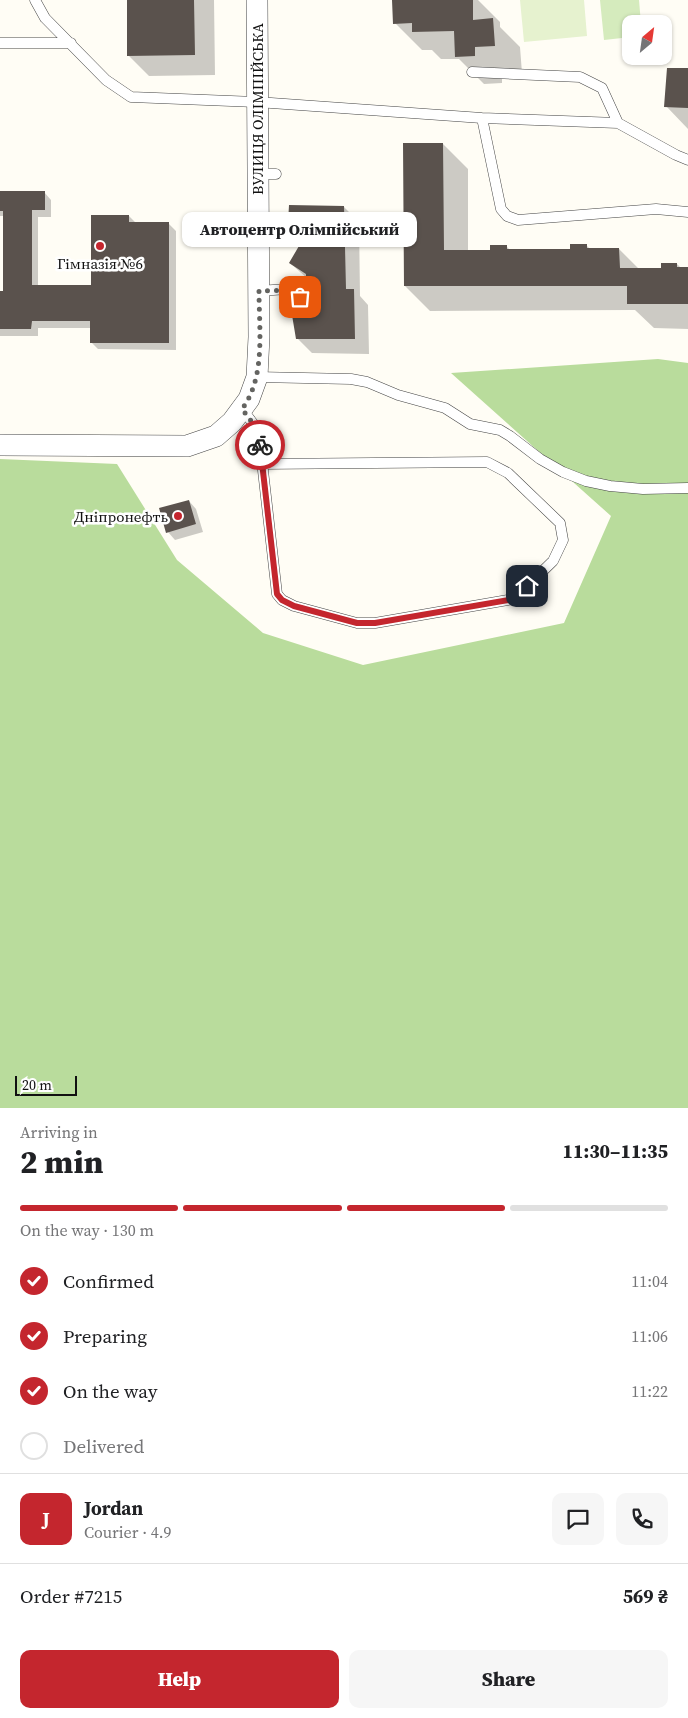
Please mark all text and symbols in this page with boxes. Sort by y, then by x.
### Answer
north arrow [622,15,672,65]
map controls [622,15,672,65]
street label: ВУЛИЦЯ ОЛІМПІЙСЬКА [247,23,268,195]
callout: Автоцентр Олімпійський [182,212,418,247]
text: Автоцентр Олімпійський [200,218,399,240]
marker: Гімназія №6 [94,240,106,252]
place label: Гімназія №6 [57,253,143,274]
pin [279,276,321,318]
icon: bag [286,283,314,311]
courier [235,420,285,470]
icon: bike [246,431,274,459]
place label: Дніпронефть [74,506,168,527]
marker: Дніпронефть [172,510,184,522]
pin [506,565,548,607]
icon: home [513,572,541,600]
scale bar [15,1073,78,1096]
text: 20 m [22,1075,52,1095]
text: Arriving in [20,1121,98,1143]
text: 11:30–11:35 [563,1138,668,1164]
text: 2 min [20,1140,103,1184]
text: On the way · 130 m [20,1219,154,1241]
icon: check [20,1267,48,1295]
text: Confirmed [63,1268,154,1294]
text: 11:04 [631,1270,668,1292]
icon: check [20,1322,48,1350]
text: Preparing [63,1323,147,1349]
text: 11:06 [631,1325,668,1347]
icon: check [20,1377,48,1405]
text: On the way [63,1378,158,1404]
text: 11:22 [631,1380,668,1402]
text: Delivered [63,1433,144,1459]
button: chat [552,1493,604,1545]
button: phone [616,1493,668,1545]
text: Jordan [84,1495,143,1521]
text: J [42,1506,50,1532]
text: Courier · 4.9 [84,1521,172,1543]
text: Order #7215 [20,1583,122,1609]
text: 569 ₴ [623,1583,668,1609]
button: Help [20,1650,339,1708]
button: Share [349,1650,668,1708]

